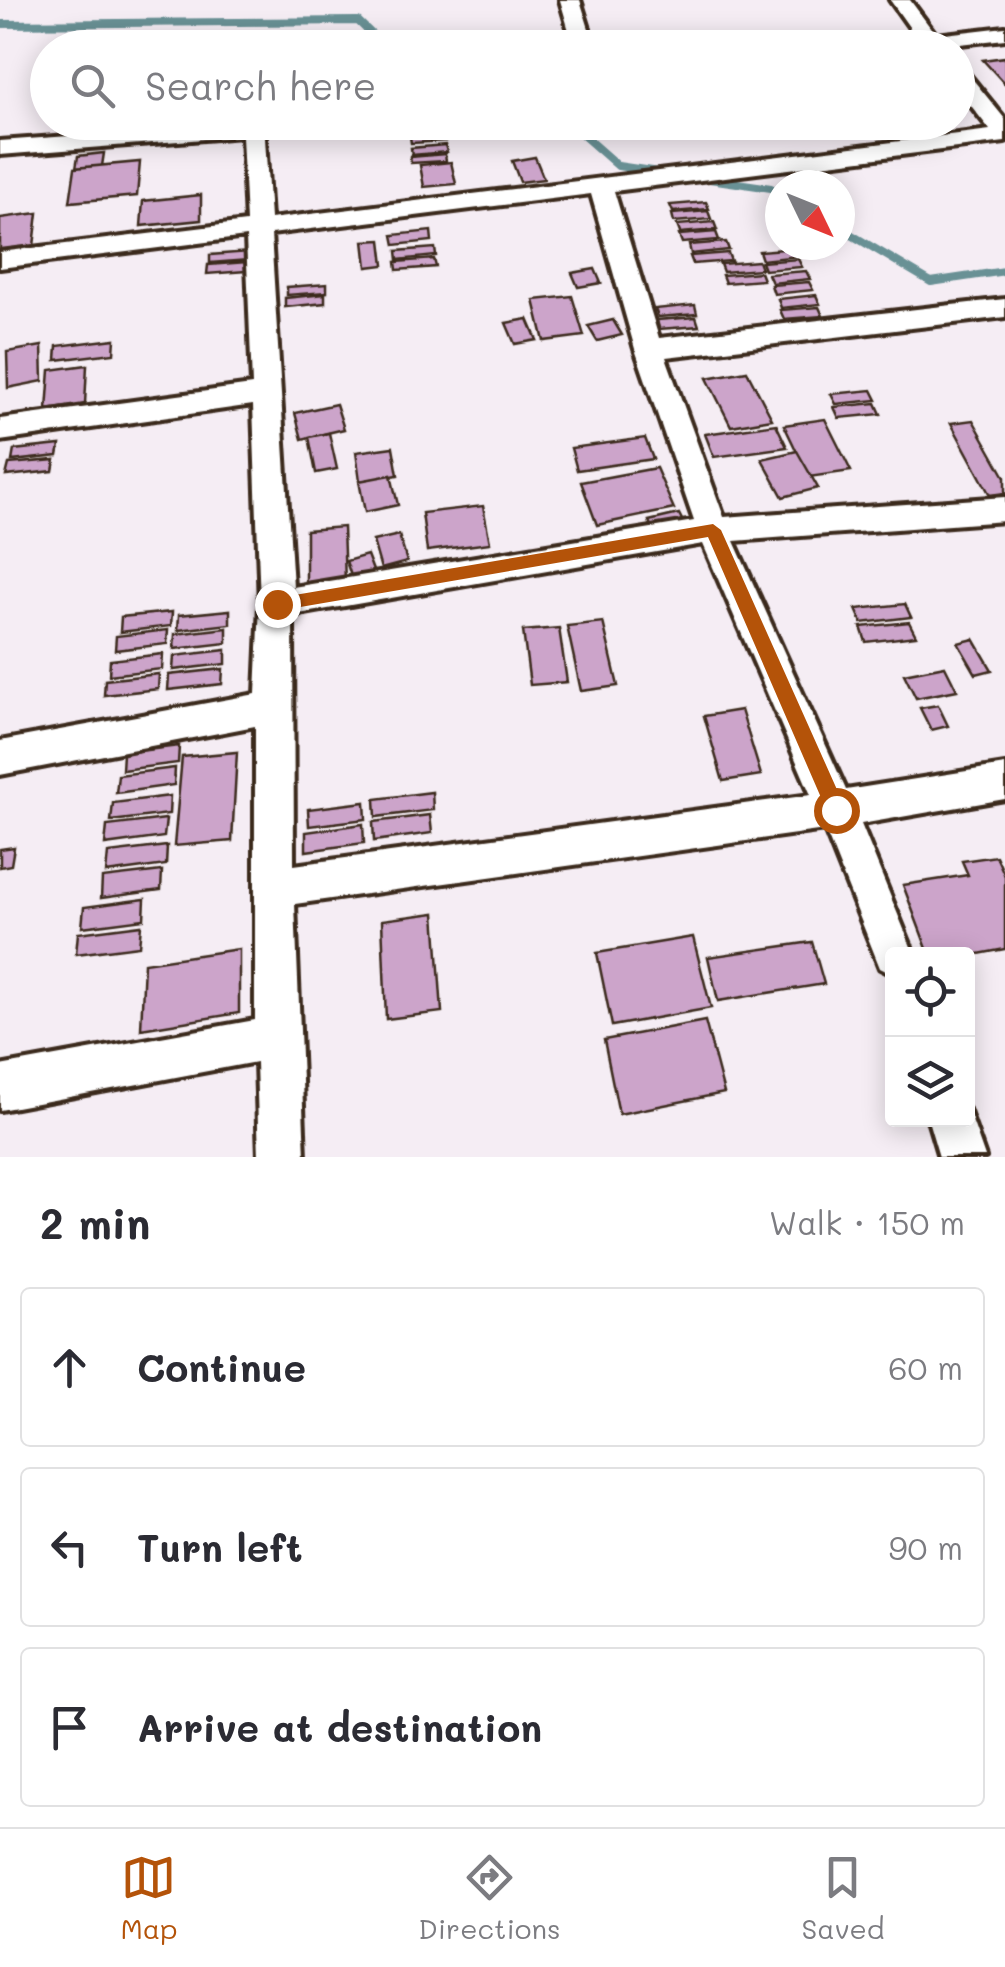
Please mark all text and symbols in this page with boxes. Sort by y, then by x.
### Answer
search box [30,30,975,140]
icon: search [65,58,120,113]
text: Search here [145,60,376,110]
north arrow [765,170,855,260]
route end [255,582,301,628]
route start [814,788,860,834]
map controls [885,947,975,1127]
button: locate [885,947,975,1037]
button: layers [885,1037,975,1127]
text: 2 min [40,1195,150,1250]
text: Walk · 150 m [769,1201,965,1243]
icon: ahead [42,1340,97,1395]
text: Continue [137,1342,306,1392]
text: 60 m [888,1346,963,1388]
icon: left [42,1520,97,1575]
text: Turn left [137,1522,303,1572]
text: 90 m [889,1526,963,1568]
icon: arrive [42,1700,97,1755]
text: Arrive at destination [137,1702,542,1752]
tab: Map [120,1850,177,1946]
tab: Directions [418,1850,561,1946]
tab: Saved [801,1850,885,1946]

